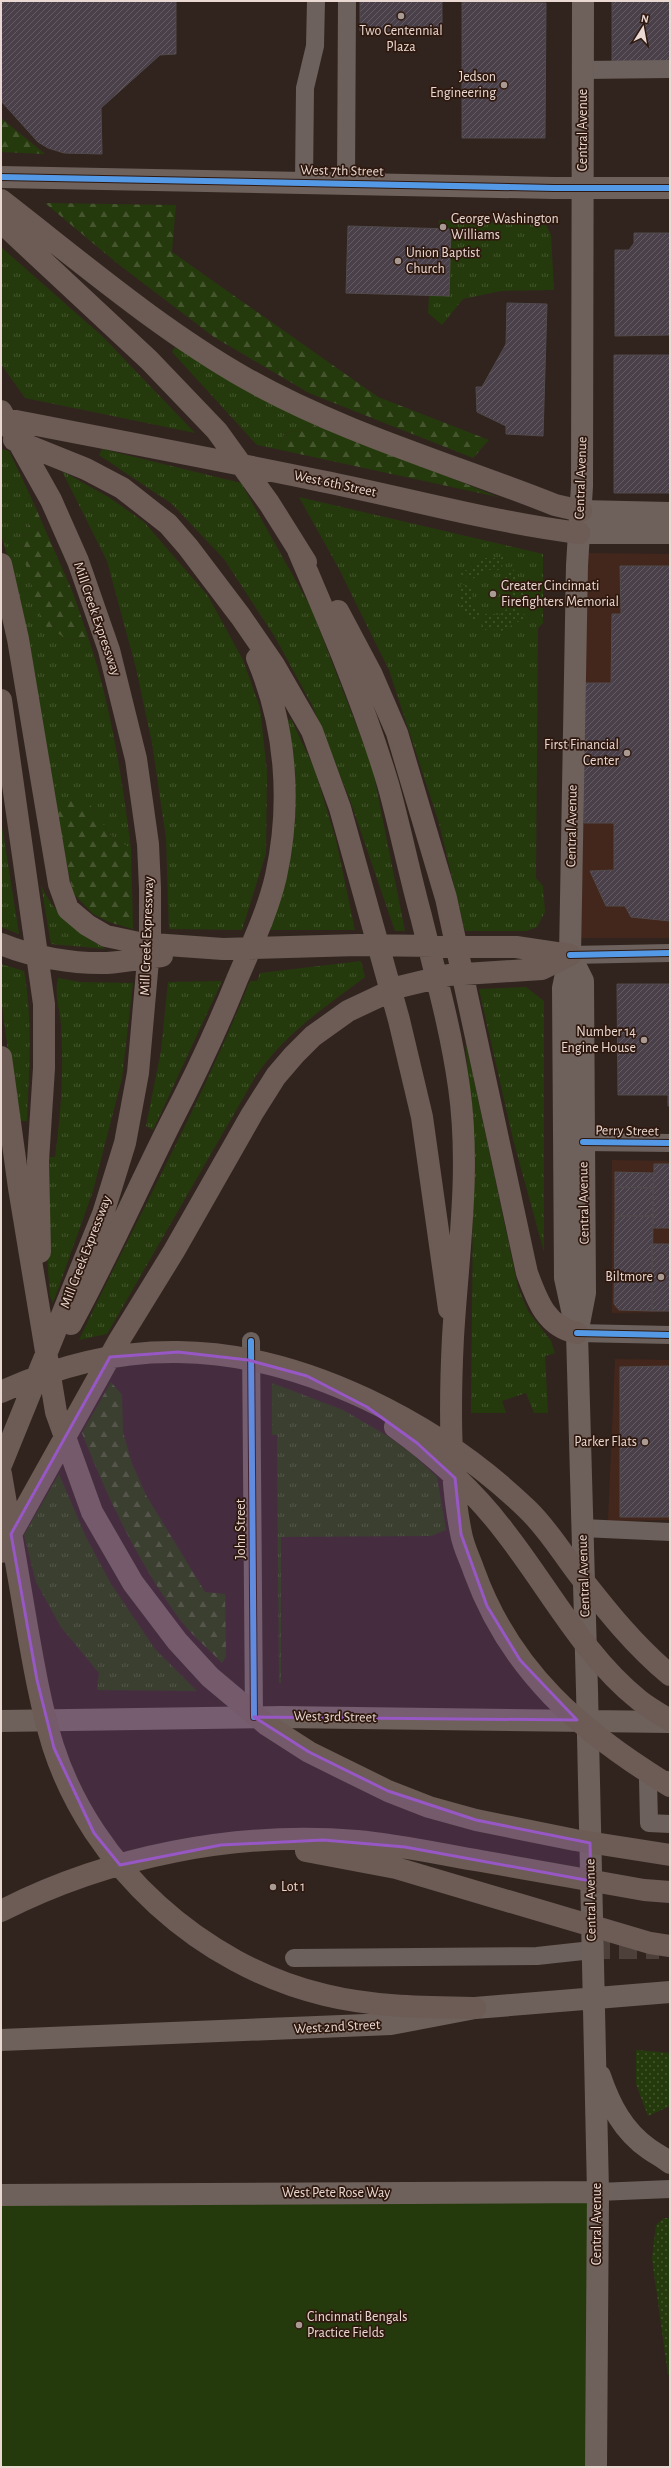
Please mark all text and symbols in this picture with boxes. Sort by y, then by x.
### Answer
north arrow [623,8,663,48]
marker: Two Centennial Plaza [396,11,406,21]
text: N [640,13,650,25]
place label: Two Centennial Plaza [359,24,443,54]
place label: Jedson Engineering [430,70,496,100]
marker: Jedson Engineering [499,80,509,90]
street label: Central Avenue [576,89,590,171]
street label: West 7th Street [300,163,384,179]
place label: George Washington Williams [451,212,559,242]
marker: George Washington Williams [438,222,448,232]
place label: Union Baptist Church [406,246,481,276]
marker: Union Baptist Church [393,256,403,266]
street label: Central Avenue [573,436,589,520]
street label: West 6th Street [293,468,378,500]
street label: Mill Creek Expressway [71,560,123,678]
place label: Greater Cincinnati Firefighters Memorial [501,579,619,609]
marker: Greater Cincinnati Firefighters Memorial [488,589,498,599]
place label: First Financial Center [544,738,619,768]
marker: First Financial Center [622,748,632,758]
street label: Central Avenue [564,785,580,867]
street label: Mill Creek Expressway [138,876,156,996]
place label: Number 14 Engine House [561,1025,636,1055]
marker: Number 14 Engine House [639,1035,649,1045]
street label: Perry Street [595,1123,659,1139]
street label: Central Avenue [576,1162,592,1244]
street label: Mill Creek Expressway [58,1194,114,1310]
place label: Biltmore [605,1270,653,1284]
marker: Biltmore [656,1272,666,1282]
place label: Parker Flats [574,1435,637,1449]
marker: Parker Flats [640,1437,650,1447]
street label: John Street [234,1498,248,1559]
street label: Central Avenue [576,1534,592,1618]
street label: West 3rd Street [293,1709,377,1725]
street label: Central Avenue [583,1859,599,1941]
place label: Lot 1 [281,1880,305,1894]
marker: Lot 1 [268,1882,278,1892]
street label: West 2nd Street [293,2018,381,2036]
street label: Central Avenue [590,2183,604,2265]
street label: West Pete Rose Way [282,2186,390,2200]
place label: Cincinnati Bengals Practice Fields [307,2310,407,2340]
marker: Cincinnati Bengals Practice Fields [294,2320,304,2330]

